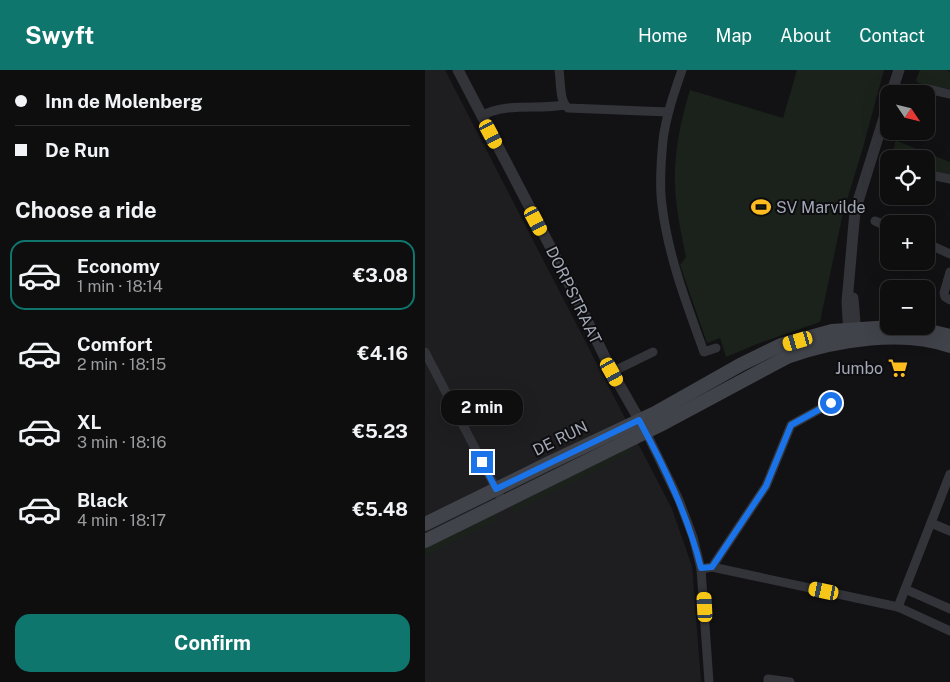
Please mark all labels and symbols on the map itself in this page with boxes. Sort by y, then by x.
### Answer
north arrow [880,85,935,140]
car [477,117,504,151]
sports icon: SV Marvilde [750,196,772,218]
place label: SV Marvilde [776,198,866,217]
car [522,204,549,238]
street label: DORPSTRAAT [542,244,605,347]
car [781,330,814,352]
car [598,355,625,389]
supermarket icon: Jumbo [887,357,909,379]
place label: Jumbo [835,359,883,378]
callout: 2 min [441,390,523,424]
route start [820,392,842,414]
street label: DE RUN [530,417,591,460]
route end [471,451,493,473]
car [807,581,840,601]
car [696,592,713,622]

